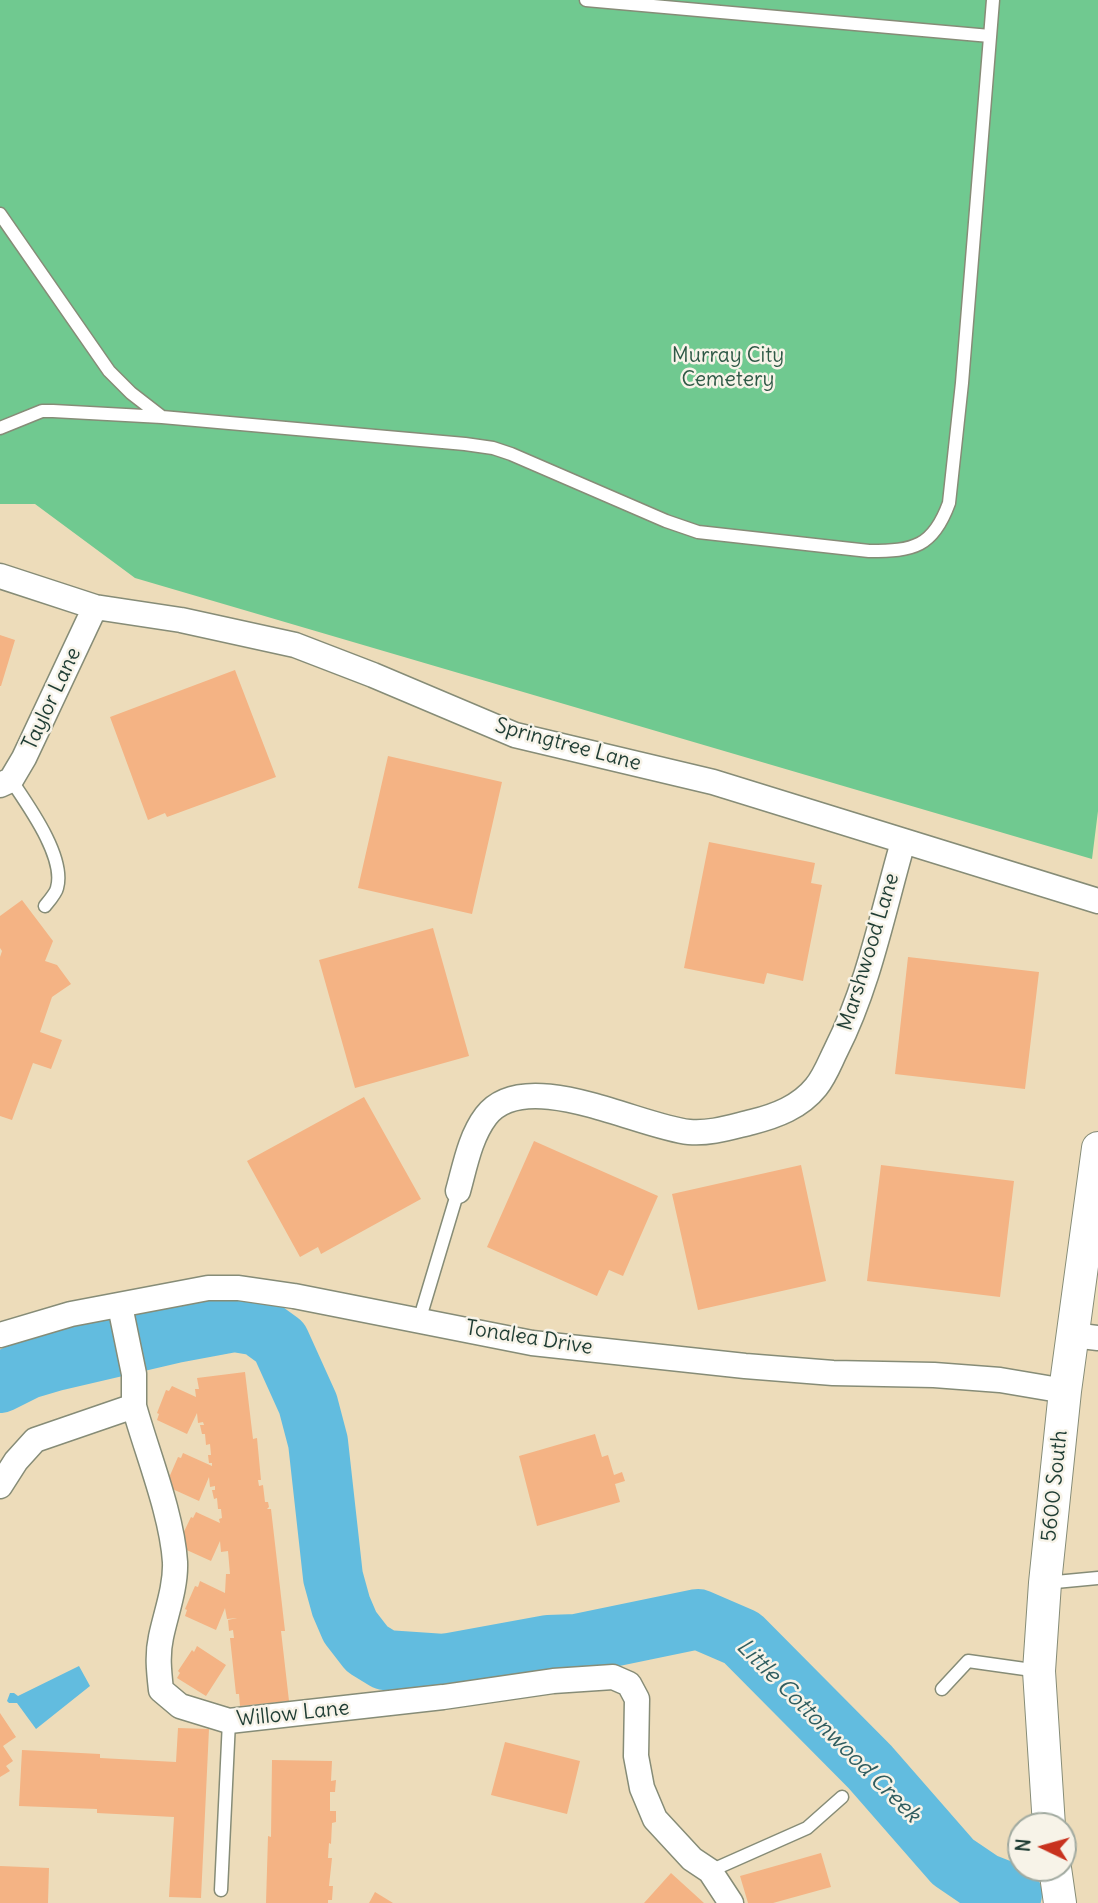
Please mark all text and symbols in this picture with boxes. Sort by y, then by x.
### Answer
park label: Murray City Cemetery [672,343,784,393]
street label: Taylor Lane [17,644,87,754]
street label: Springtree Lane [492,713,644,777]
street label: Marshwood Lane [833,870,905,1034]
street label: Tonalea Drive [464,1316,594,1360]
street label: 5600 South [1037,1429,1073,1543]
water label: Little Cottonwood Creek [730,1633,926,1829]
street label: Willow Lane [235,1696,351,1732]
north arrow [1007,1812,1077,1882]
text: N [1011,1838,1036,1853]

